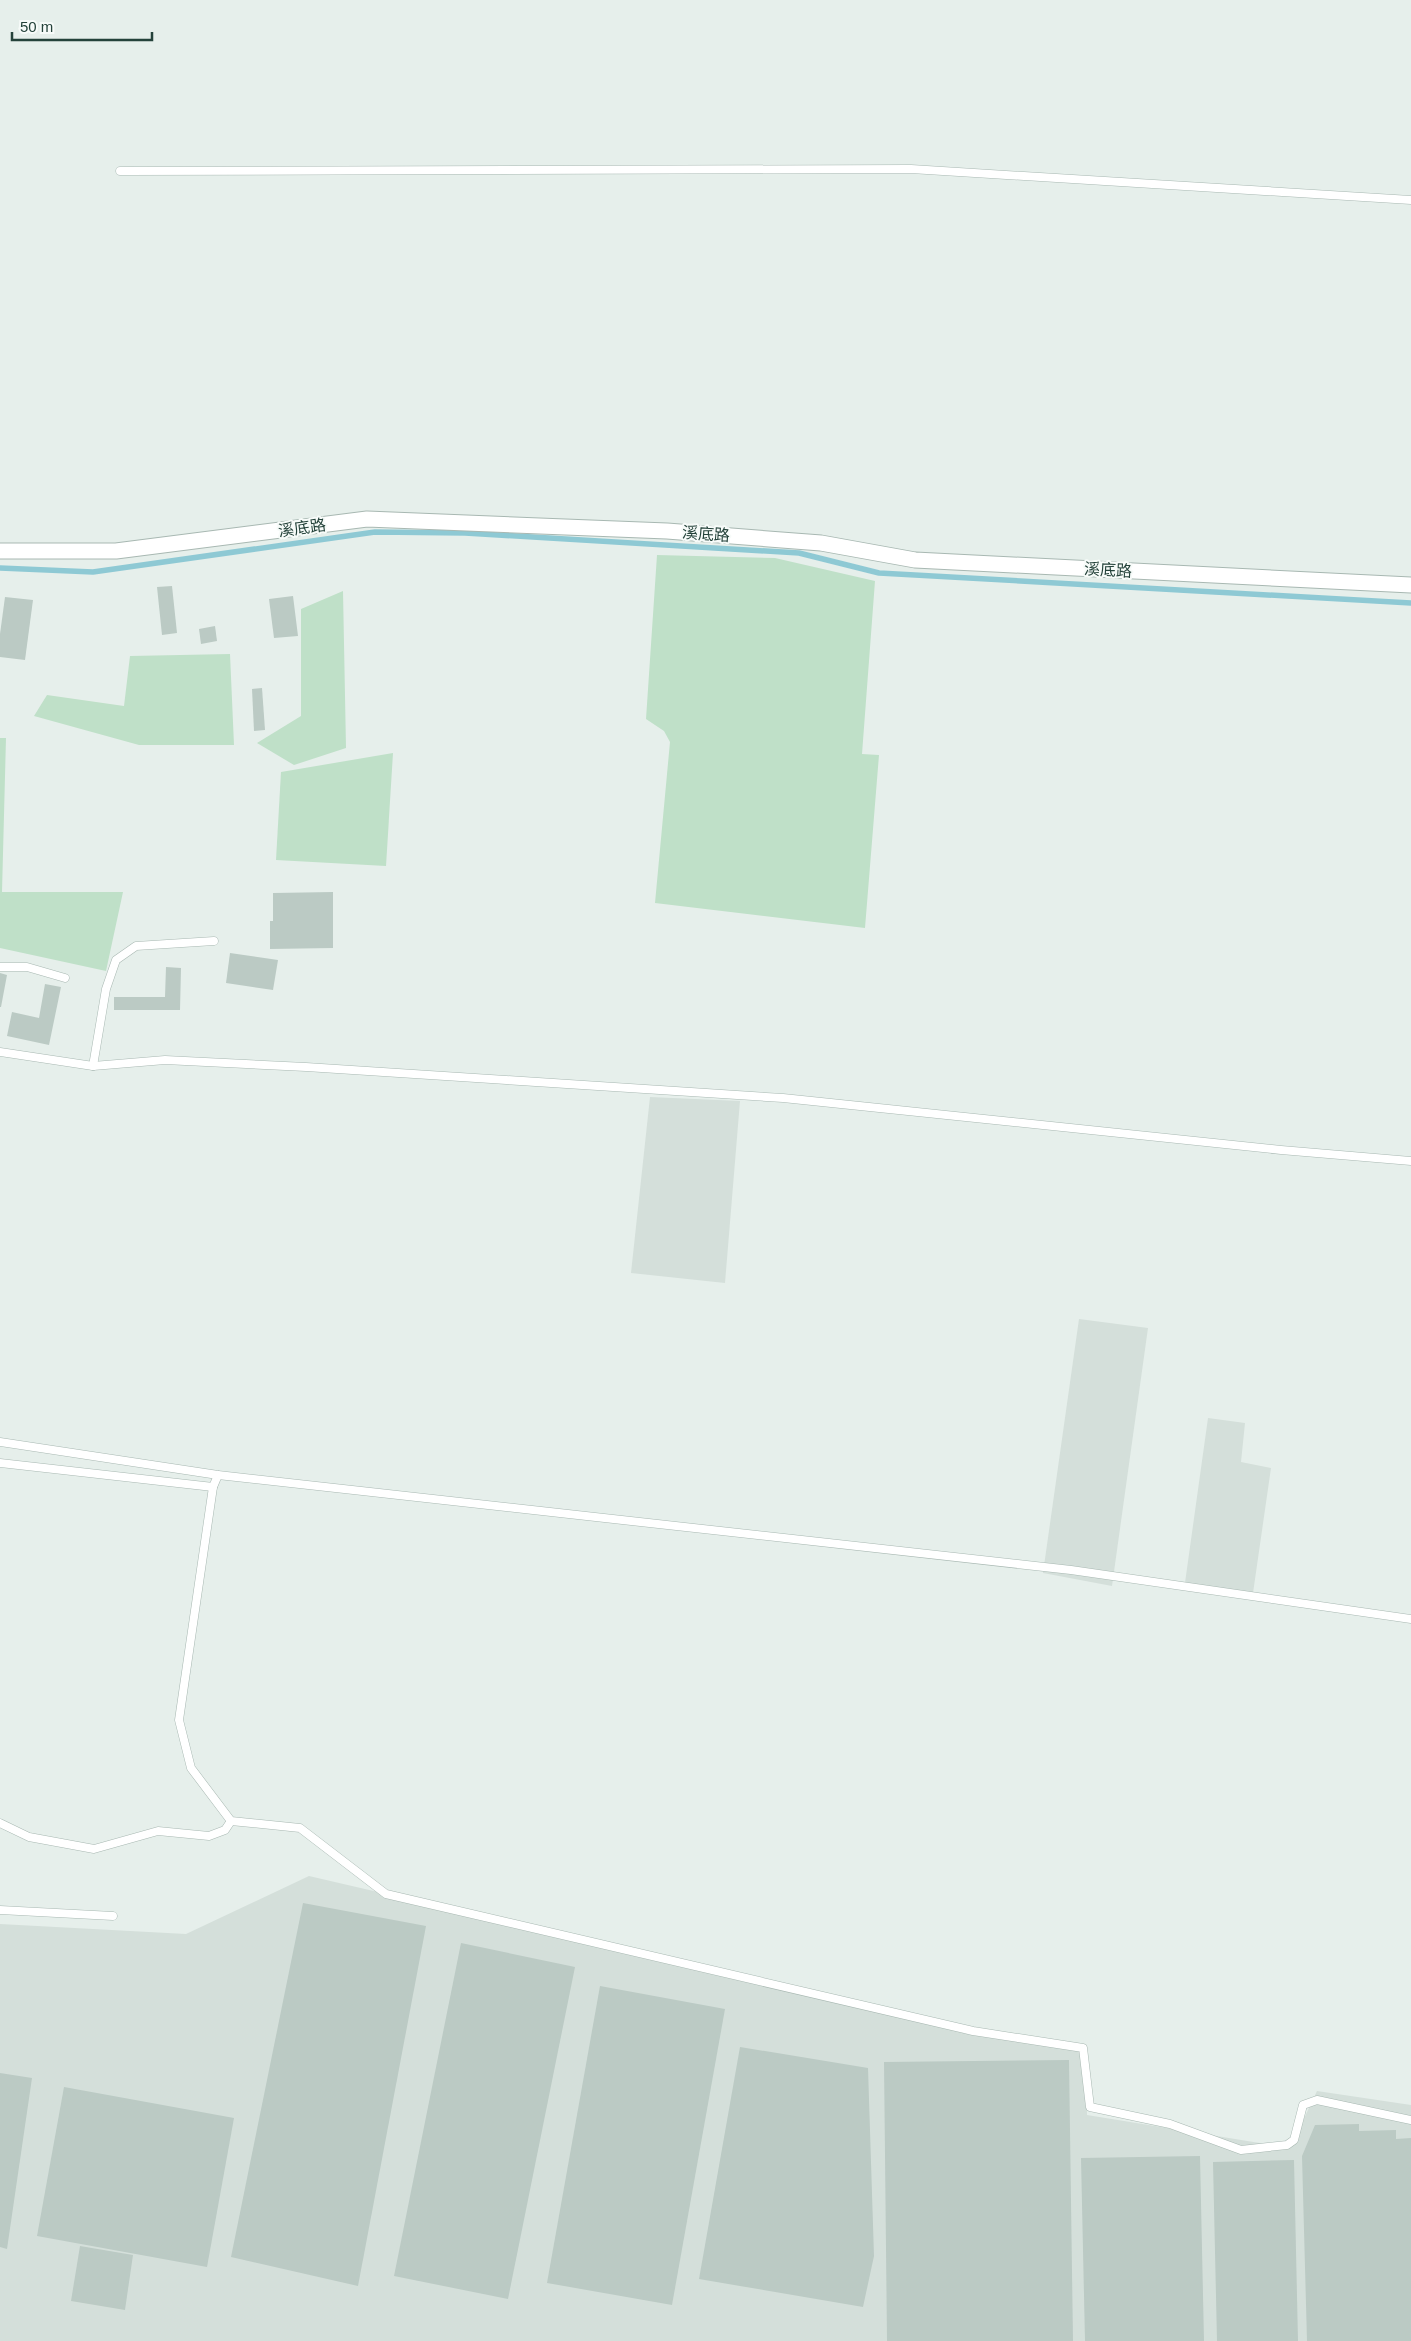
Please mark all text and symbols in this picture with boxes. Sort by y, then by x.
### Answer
scale bar [12,10,152,42]
text: 50 m [20,18,53,35]
street label: 溪底路 [277,516,327,540]
street label: 溪底路 [681,524,731,544]
street label: 溪底路 [1084,560,1132,580]

